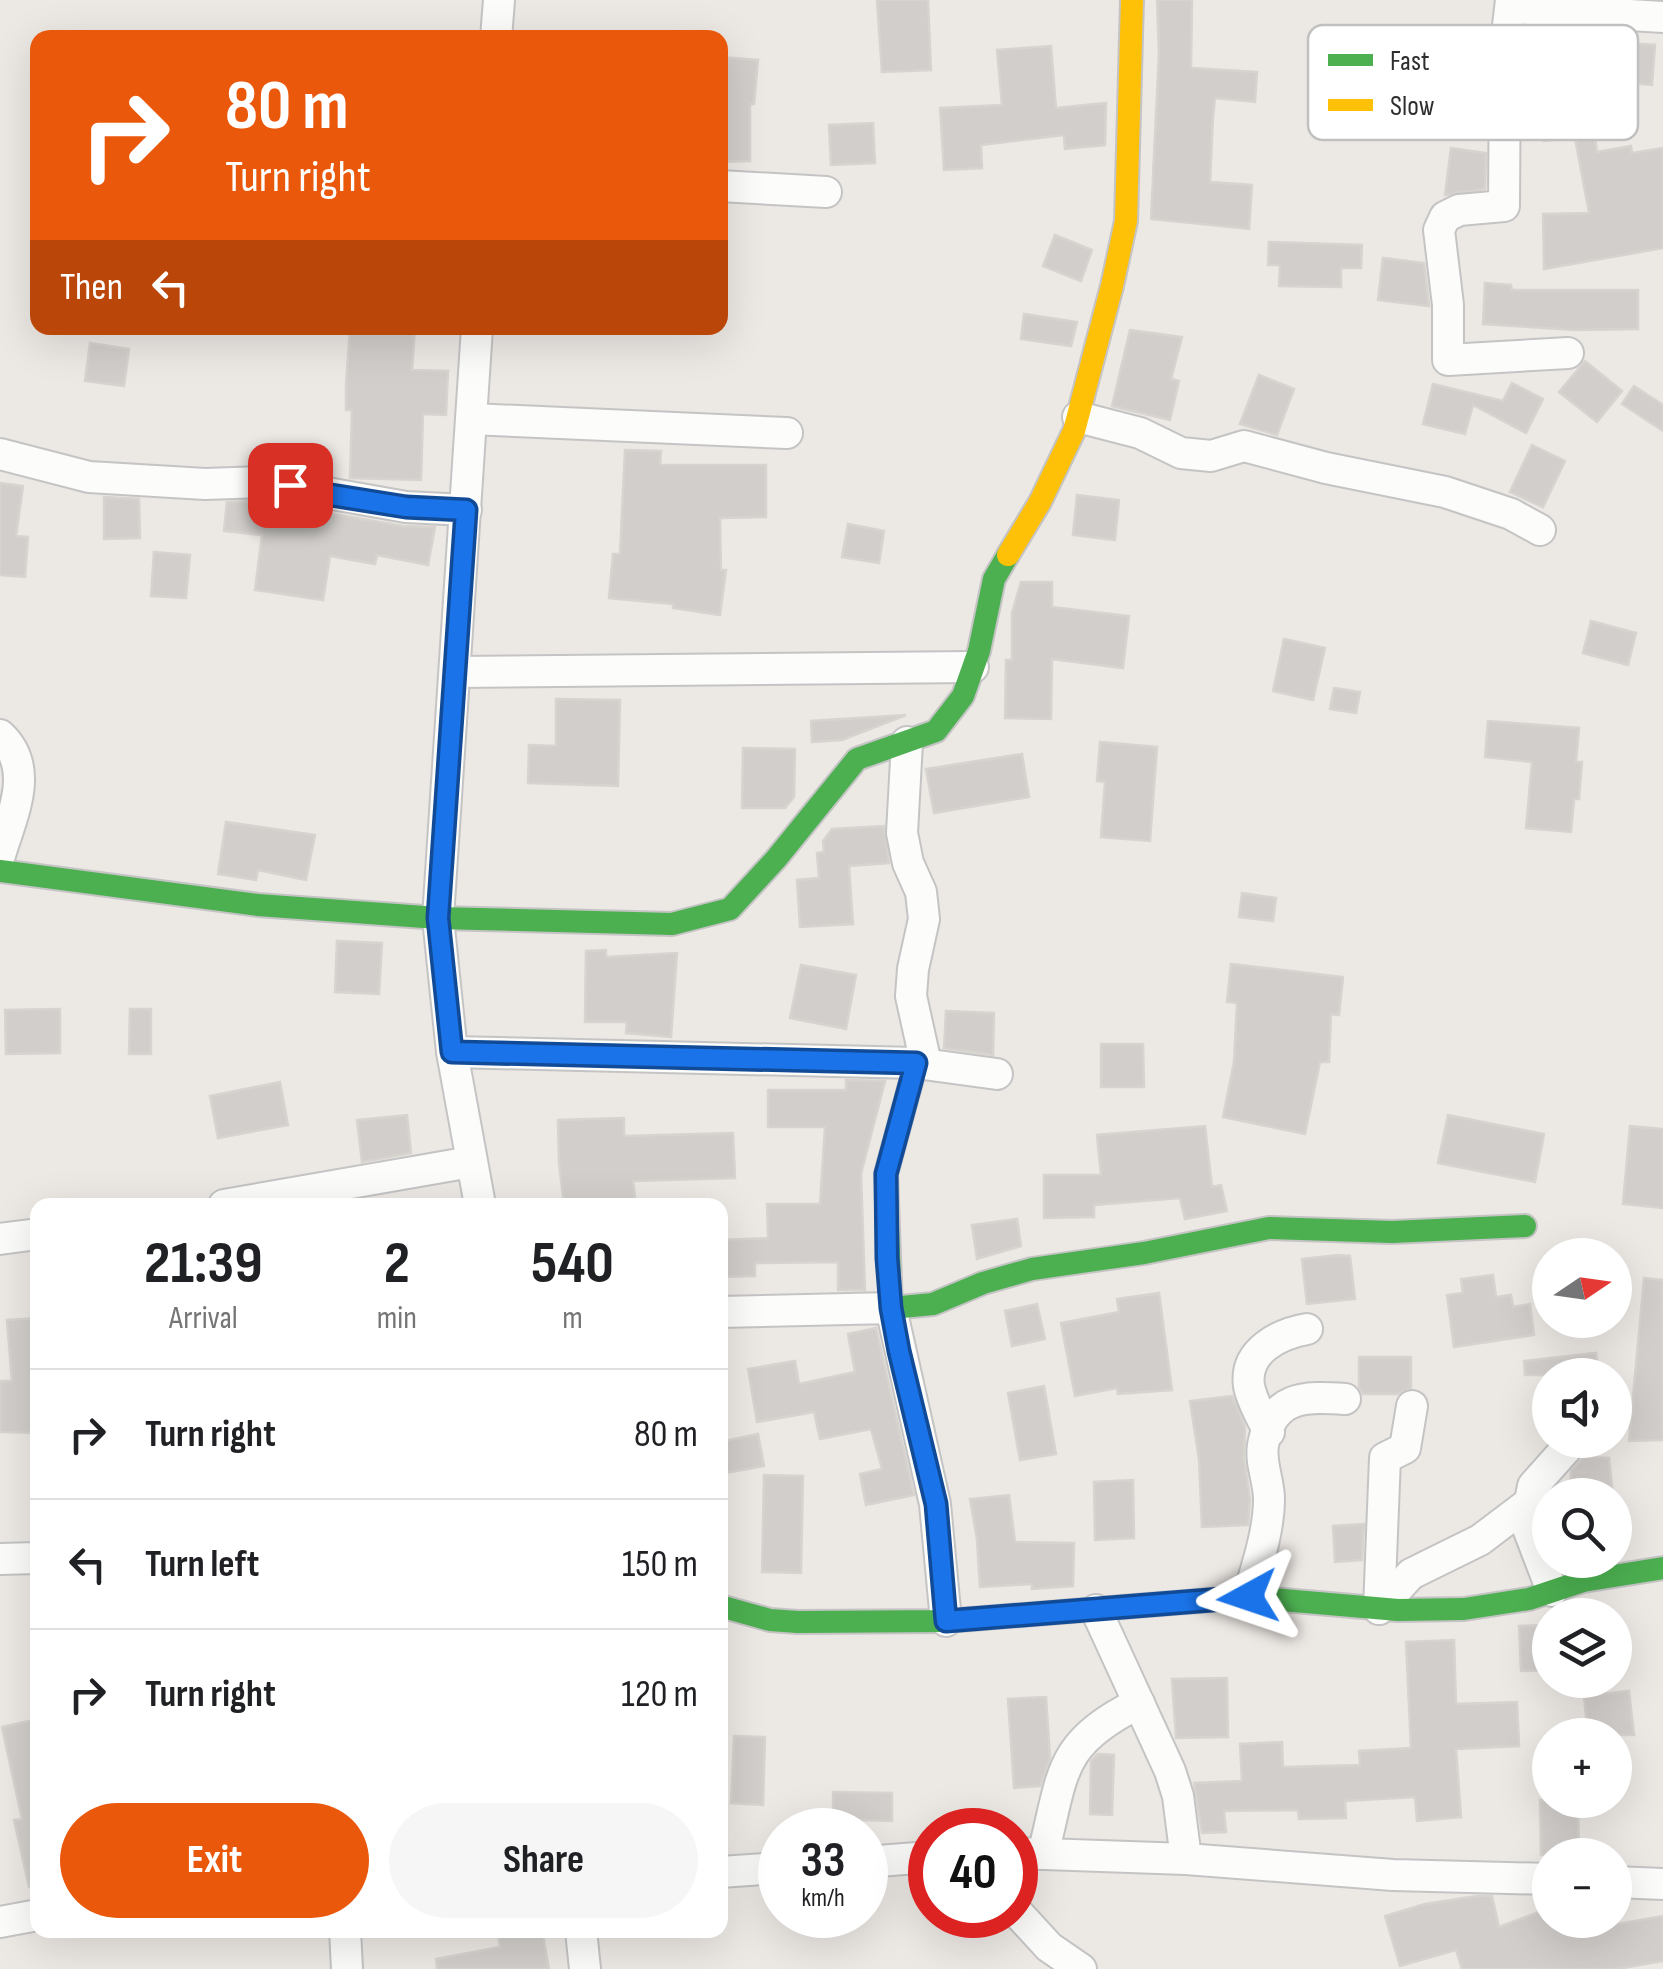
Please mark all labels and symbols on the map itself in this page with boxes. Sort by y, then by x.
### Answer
legend [1308,25,1638,140]
text: Fast [1390,45,1429,78]
text: Slow [1390,90,1435,123]
pin [248,443,333,528]
north arrow [1532,1238,1632,1338]
position arrow [1196,1545,1300,1649]
speed limit sign: 40 [908,1808,1038,1938]

